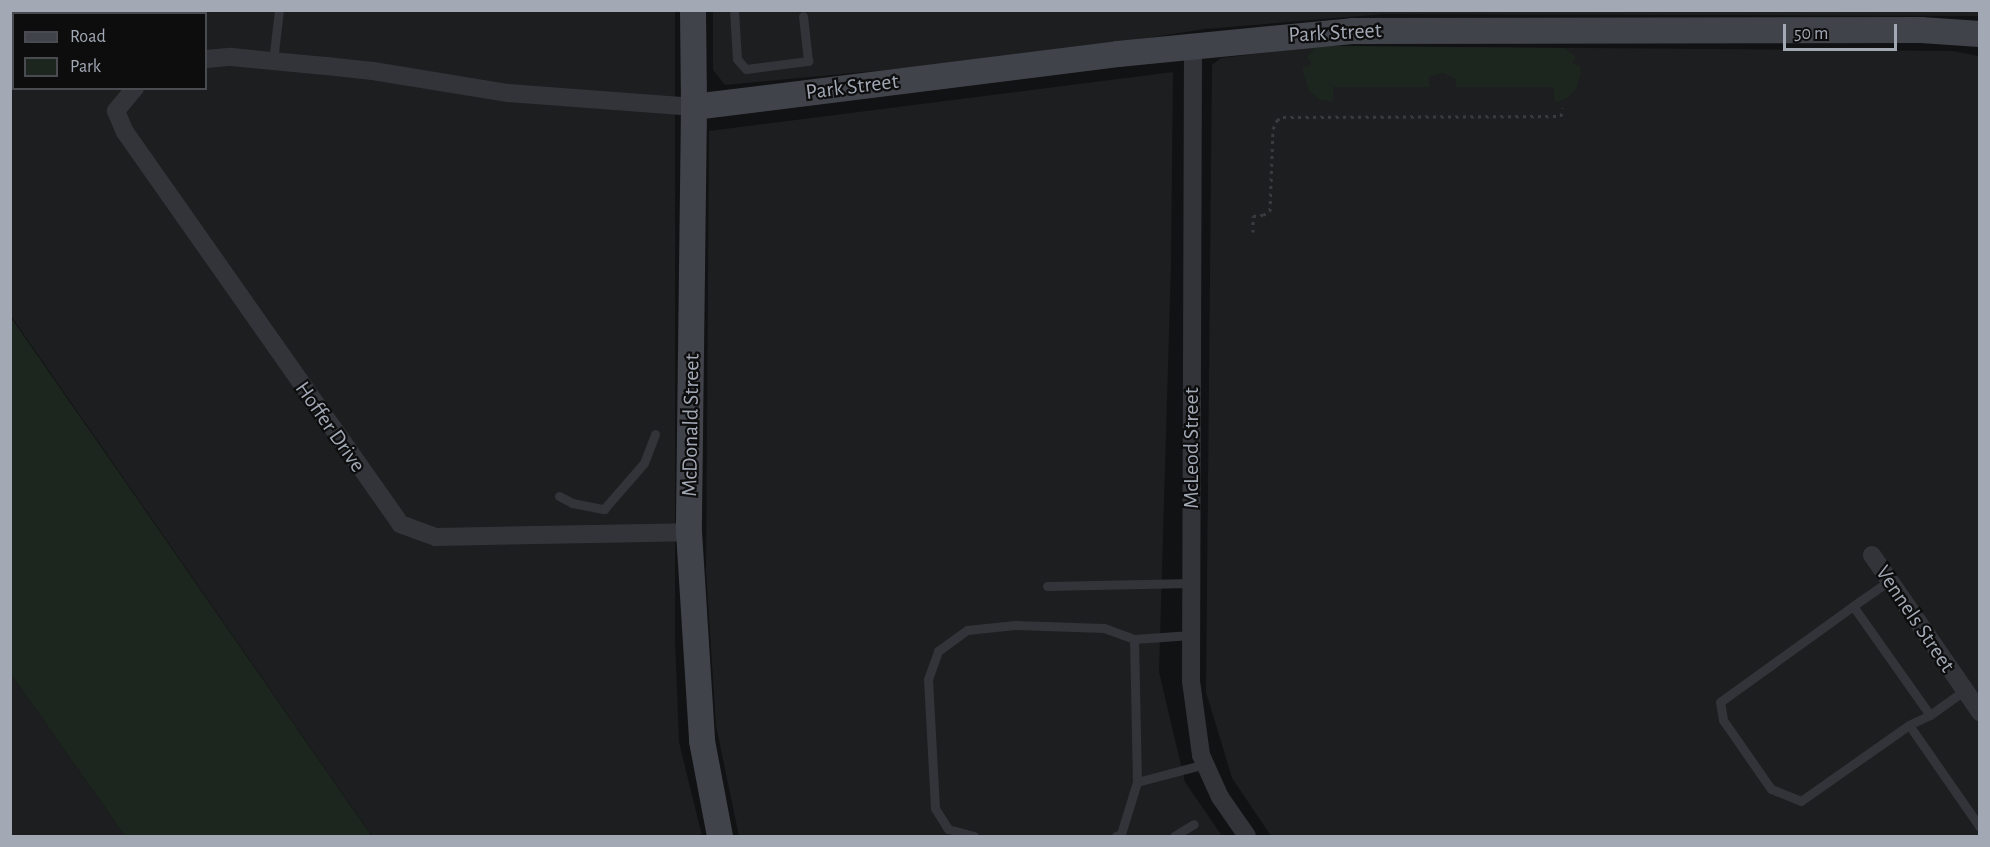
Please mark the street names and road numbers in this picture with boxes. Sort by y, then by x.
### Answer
street label: Park Street [1288,17,1382,49]
street label: Park Street [804,68,900,106]
street label: McDonald Street [677,353,705,497]
street label: Hoffer Drive [289,377,371,477]
street label: McLeod Street [1179,387,1205,509]
street label: Vennels Street [1870,561,1960,677]

